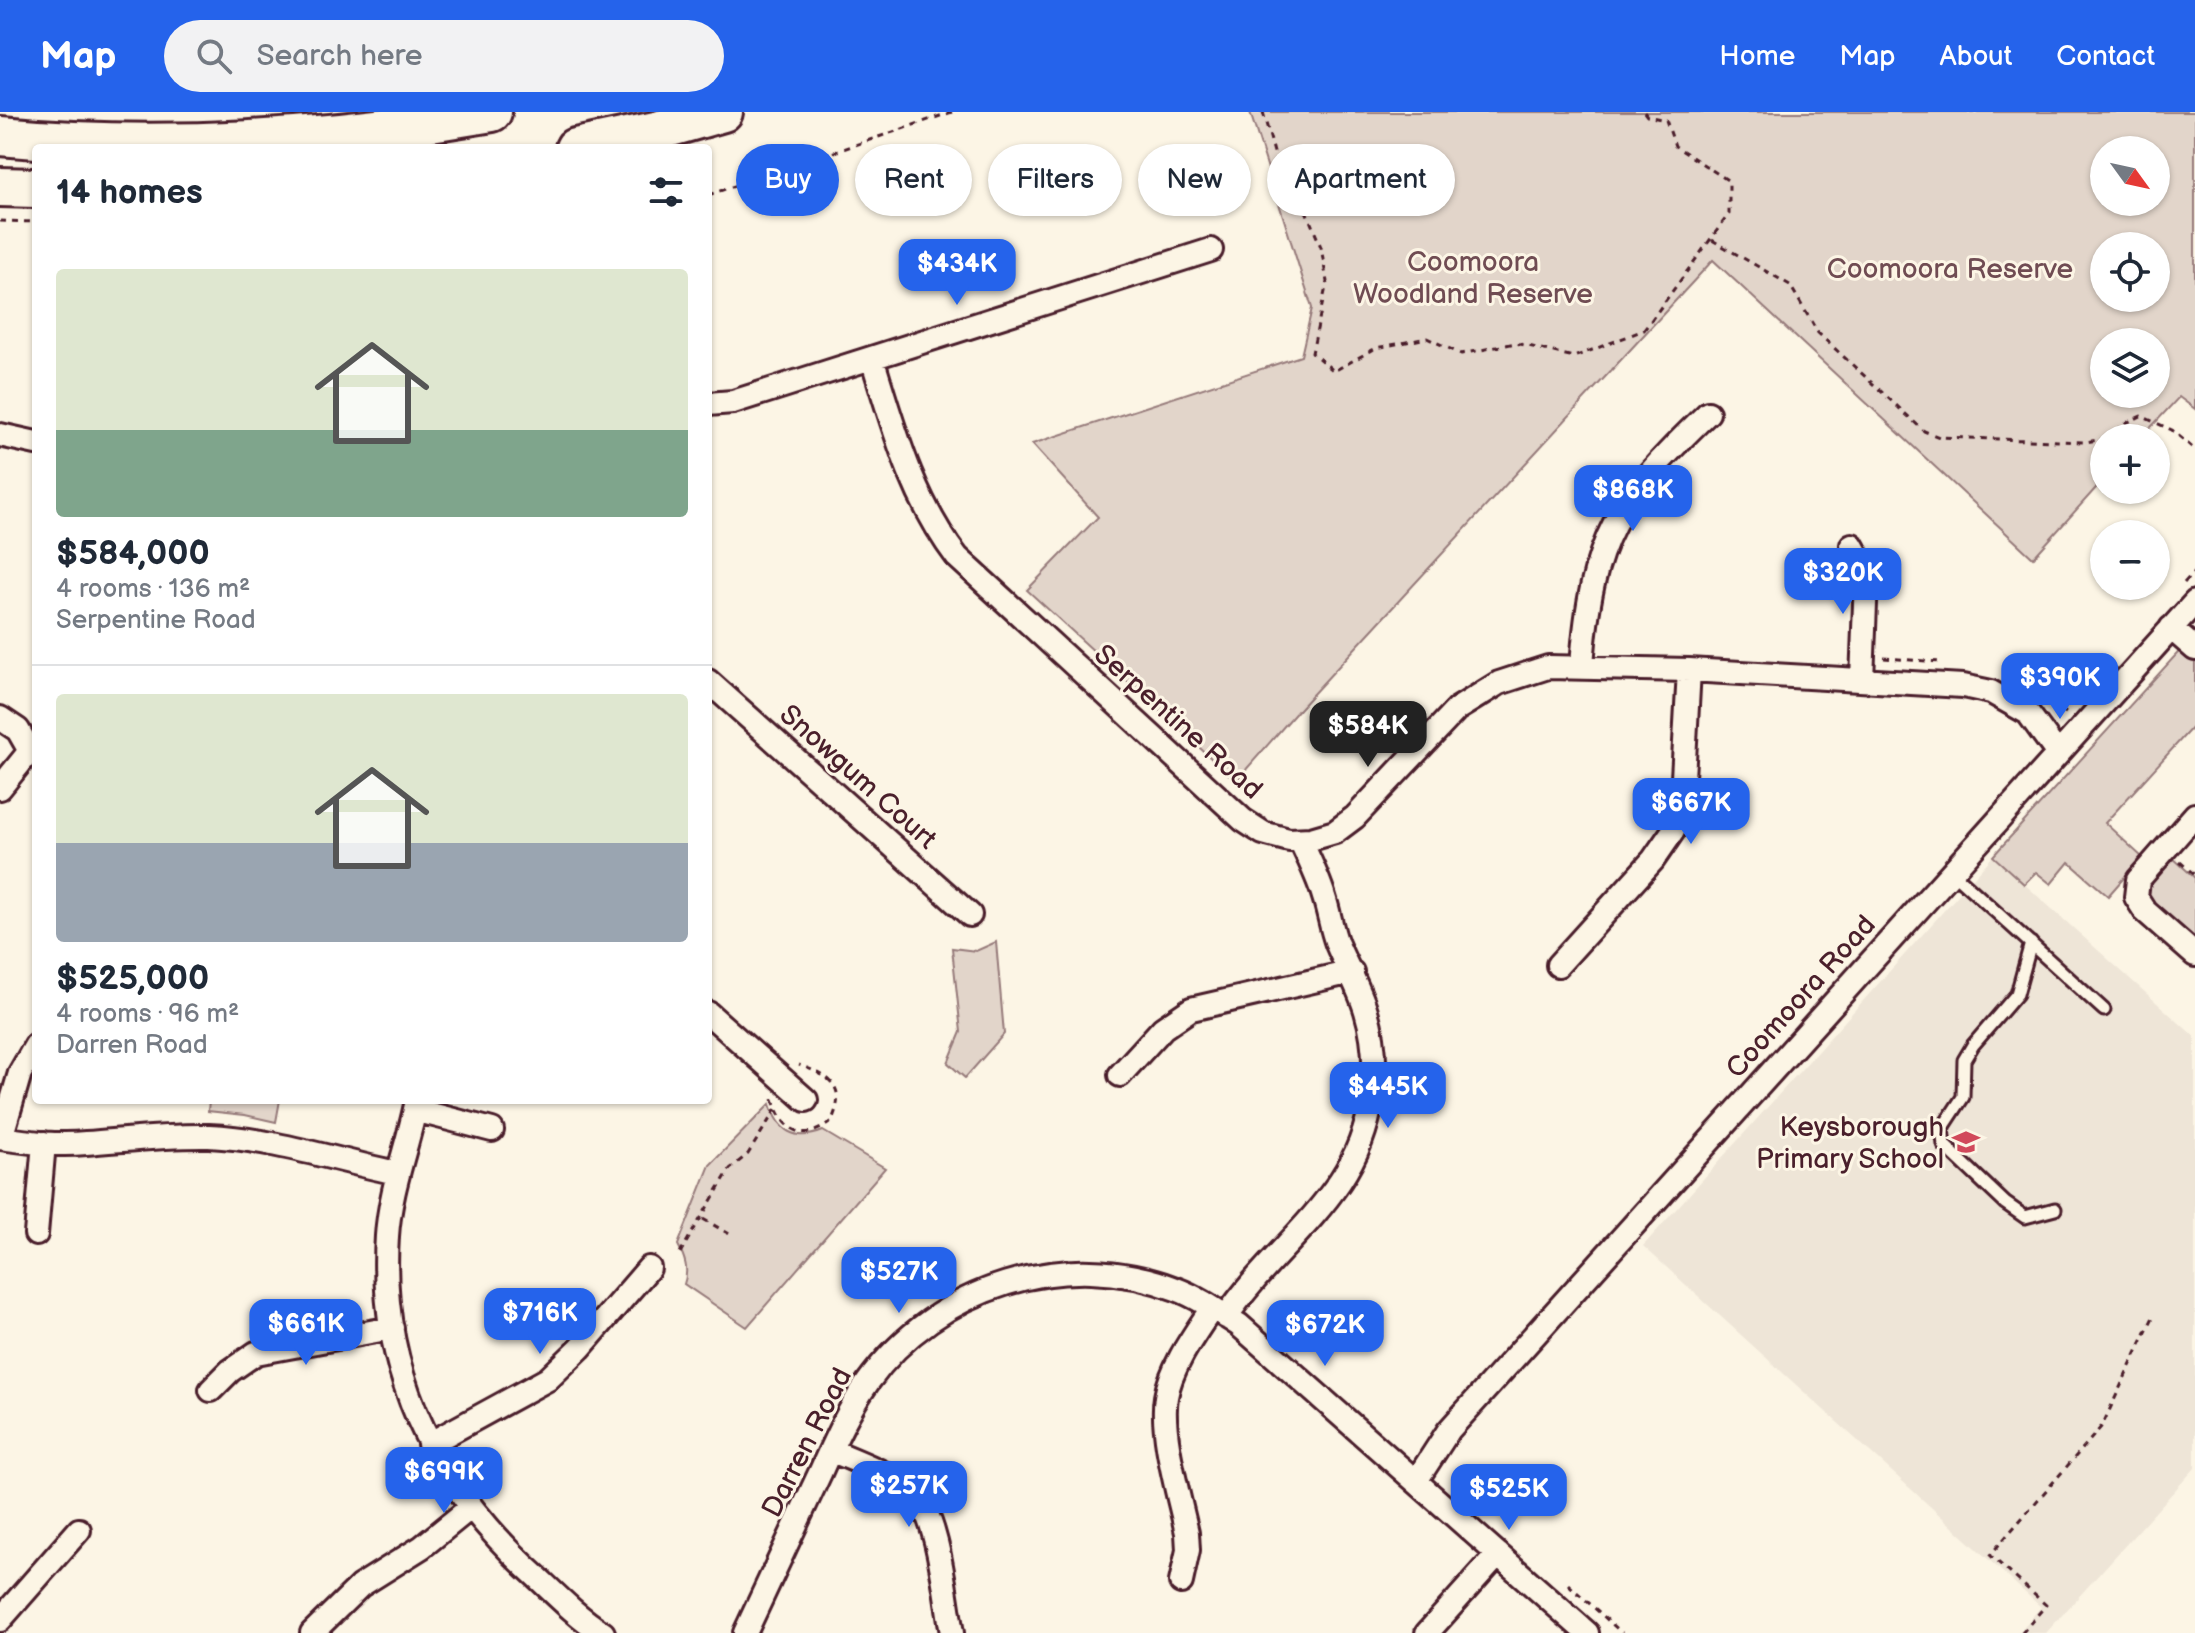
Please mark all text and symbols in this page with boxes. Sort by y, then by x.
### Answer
search box [164,20,724,92]
text: Map [40,34,116,79]
icon: search [192,34,236,78]
text: Search here [256,38,423,74]
text: Home [1719,40,1795,73]
text: Map [1839,40,1896,73]
text: About [1940,40,2012,73]
text: Contact [2056,40,2155,73]
north arrow [2090,136,2170,216]
map controls [2090,136,2170,600]
chip: Buy [736,144,839,216]
chip: Rent [855,144,972,216]
chip: Filters [988,144,1122,216]
chip: New [1138,144,1251,216]
chip: Apartment [1267,144,1455,216]
icon: filters [644,170,688,214]
text: 14 homes [56,172,203,213]
button: locate [2090,232,2170,312]
pin: $434K [901,239,1013,307]
park label: Coomoora Woodland Reserve [1353,246,1593,311]
text: $434K [917,249,997,280]
park label: Coomoora Reserve [1827,253,2073,286]
icon: home [300,321,444,465]
button: layers [2090,328,2170,408]
button: + [2090,424,2170,504]
pin: $868K [1577,465,1689,533]
text: $868K [1592,475,1674,506]
button: − [2090,520,2170,600]
text: $584,000 [56,533,210,574]
pin: $320K [1787,548,1899,616]
text: $320K [1802,558,1884,589]
text: 4 rooms · 136 m² [56,574,250,605]
text: Serpentine Road [56,605,256,636]
street label: Serpentine Road [1087,638,1269,806]
pin: $390K [2004,653,2116,721]
text: $390K [2019,663,2101,694]
street label: Snowgum Court [773,698,944,856]
pin: $584K [1312,701,1424,769]
text: $584K [1328,711,1408,742]
icon: home [300,746,444,890]
pin: $667K [1635,778,1747,846]
text: $667K [1651,788,1731,819]
street label: Coomoora Road [1719,909,1883,1085]
text: $525,000 [56,958,209,999]
text: 4 rooms · 96 m² [56,999,239,1030]
text: Darren Road [56,1030,208,1061]
pin: $445K [1332,1062,1444,1130]
text: $445K [1348,1072,1428,1103]
place label: Keysborough Primary School [1756,1111,1944,1176]
school or university icon: Keysborough Primary School [1951,1127,1981,1157]
pin: $527K [843,1247,955,1315]
text: $527K [859,1257,939,1288]
pin: $716K [484,1288,596,1356]
text: $716K [502,1298,578,1329]
pin: $661K [250,1299,362,1367]
pin: $672K [1269,1300,1381,1368]
text: $661K [267,1309,345,1340]
text: $672K [1285,1310,1365,1341]
street label: Darren Road [756,1362,859,1523]
pin: $699K [388,1447,500,1515]
text: $699K [403,1457,485,1488]
pin: $257K [853,1461,965,1529]
pin: $525K [1453,1464,1565,1532]
text: $257K [869,1471,949,1502]
text: $525K [1469,1474,1549,1505]

